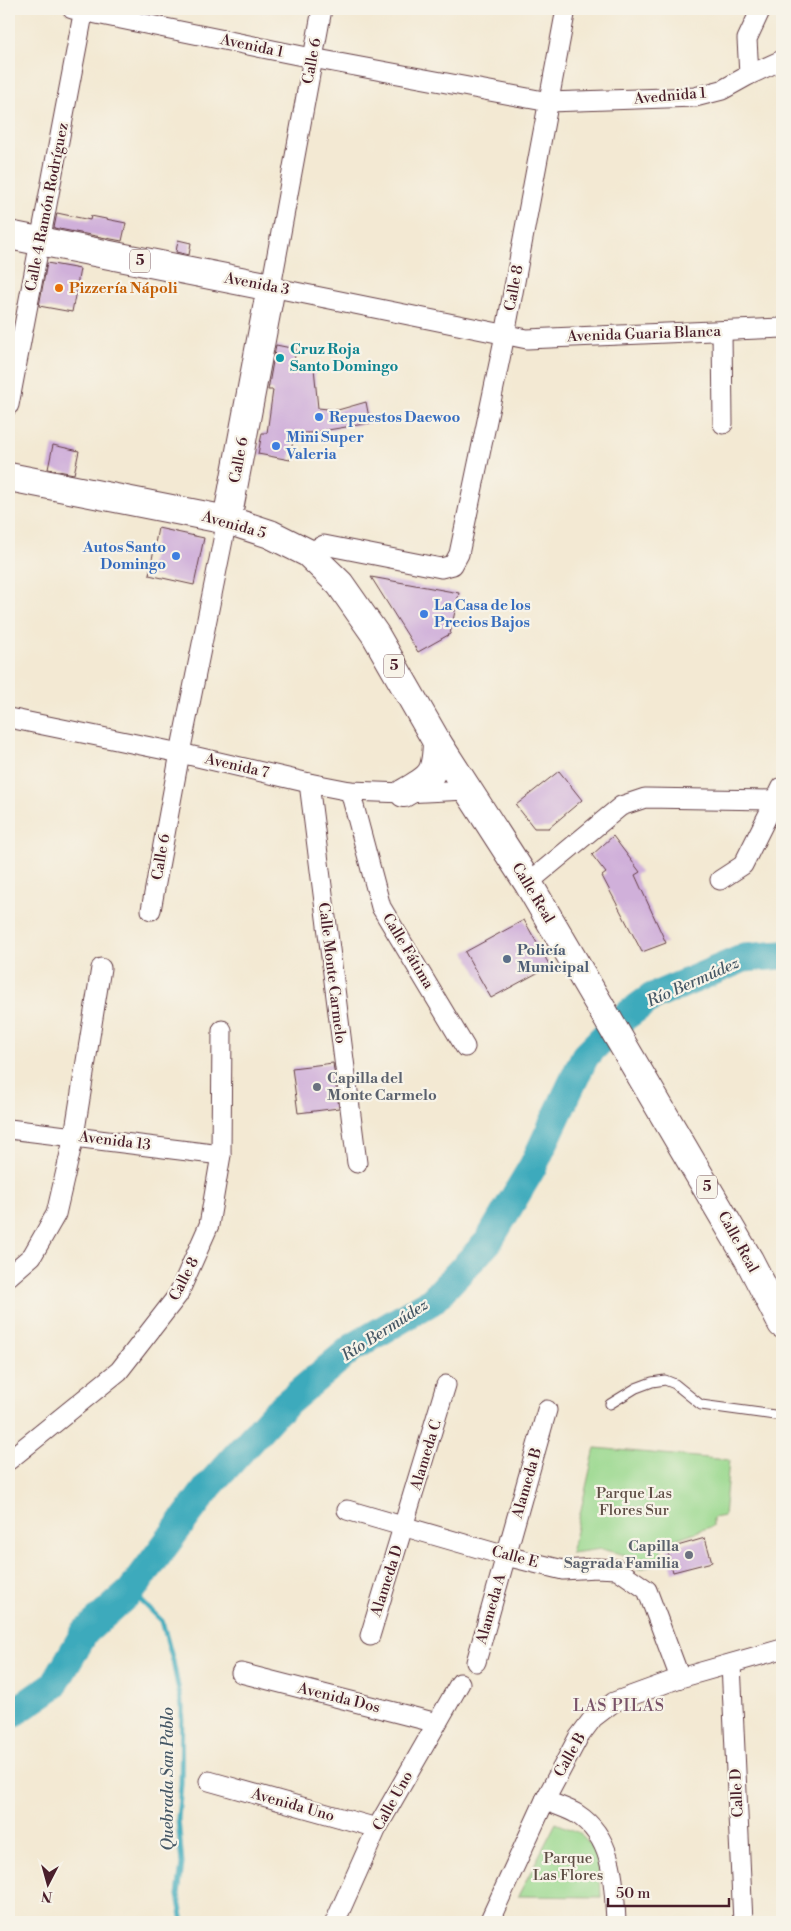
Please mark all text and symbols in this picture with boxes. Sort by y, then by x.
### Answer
street label: Avenida 1 [218,30,286,62]
street label: Calle 6 [298,36,326,86]
street label: Avednida 1 [632,83,707,109]
street label: Calle 4 Ramón Rodríguez [21,121,73,293]
road number: 5 [130,250,150,272]
street label: Calle 8 [500,263,528,313]
street label: Avenida 3 [222,268,291,300]
place label: Pizzería Nápoli [69,279,178,298]
marker: Pizzería Nápoli [53,282,65,294]
street label: Avenida Guaria Blanca [566,322,722,346]
place label: Cruz Roja Santo Domingo [290,340,398,376]
marker: Cruz Roja Santo Domingo [274,352,286,364]
place label: Repuestos Daewoo [329,408,461,427]
marker: Repuestos Daewoo [313,411,325,423]
place label: Mini Super Valeria [285,428,364,464]
street label: Calle 6 [225,435,253,485]
marker: Mini Super Valeria [270,440,282,452]
street label: Avenida 5 [199,507,268,543]
place label: Autos Santo Domingo [82,538,166,574]
marker: Autos Santo Domingo [170,550,182,562]
place label: La Casa de los Precios Bajos [434,596,531,632]
marker: La Casa de los Precios Bajos [418,608,430,620]
road number: 5 [384,654,404,678]
street label: Avenida 7 [202,749,271,783]
street label: Calle 6 [148,832,174,882]
street label: Calle Real [508,859,559,927]
street label: Calle Monte Carmelo [314,901,350,1045]
street label: Calle Fátima [378,910,438,993]
place label: Policía Municipal [517,941,589,977]
water label: Río Bermúdez [643,952,743,1012]
marker: Policía Municipal [501,953,513,965]
place label: Capilla del Monte Carmelo [327,1069,437,1105]
marker: Capilla del Monte Carmelo [311,1081,323,1093]
street label: Avenida 13 [77,1127,152,1155]
road number: 5 [697,1176,717,1198]
street label: Calle Real [713,1208,763,1277]
street label: Calle 8 [165,1254,203,1304]
water label: Río Bermúdez [337,1294,432,1366]
street label: Alameda C [406,1418,446,1493]
street label: Alameda B [508,1445,546,1522]
park label: Parque Las Flores Sur [596,1484,672,1520]
place label: Capilla Sagrada Familia [564,1537,680,1573]
street label: Calle E [489,1542,541,1572]
street label: Alameda D [366,1543,407,1620]
marker: Capilla Sagrada Familia [683,1549,695,1561]
street label: Alameda A [472,1571,510,1647]
street label: Avenida Dos [295,1678,382,1717]
district label: LAS PILAS [573,1696,665,1716]
water label: Quebrada San Pablo [158,1707,178,1851]
street label: Calle B [550,1729,590,1781]
street label: Calle Uno [369,1768,417,1834]
street label: Calle D [726,1768,748,1818]
street label: Avenida Uno [248,1784,337,1826]
park label: Parque Las Flores [533,1849,603,1885]
north arrow [22,1858,72,1908]
scale bar [608,1876,730,1908]
text: 50 m [616,1884,650,1903]
text: N [40,1886,53,1905]

